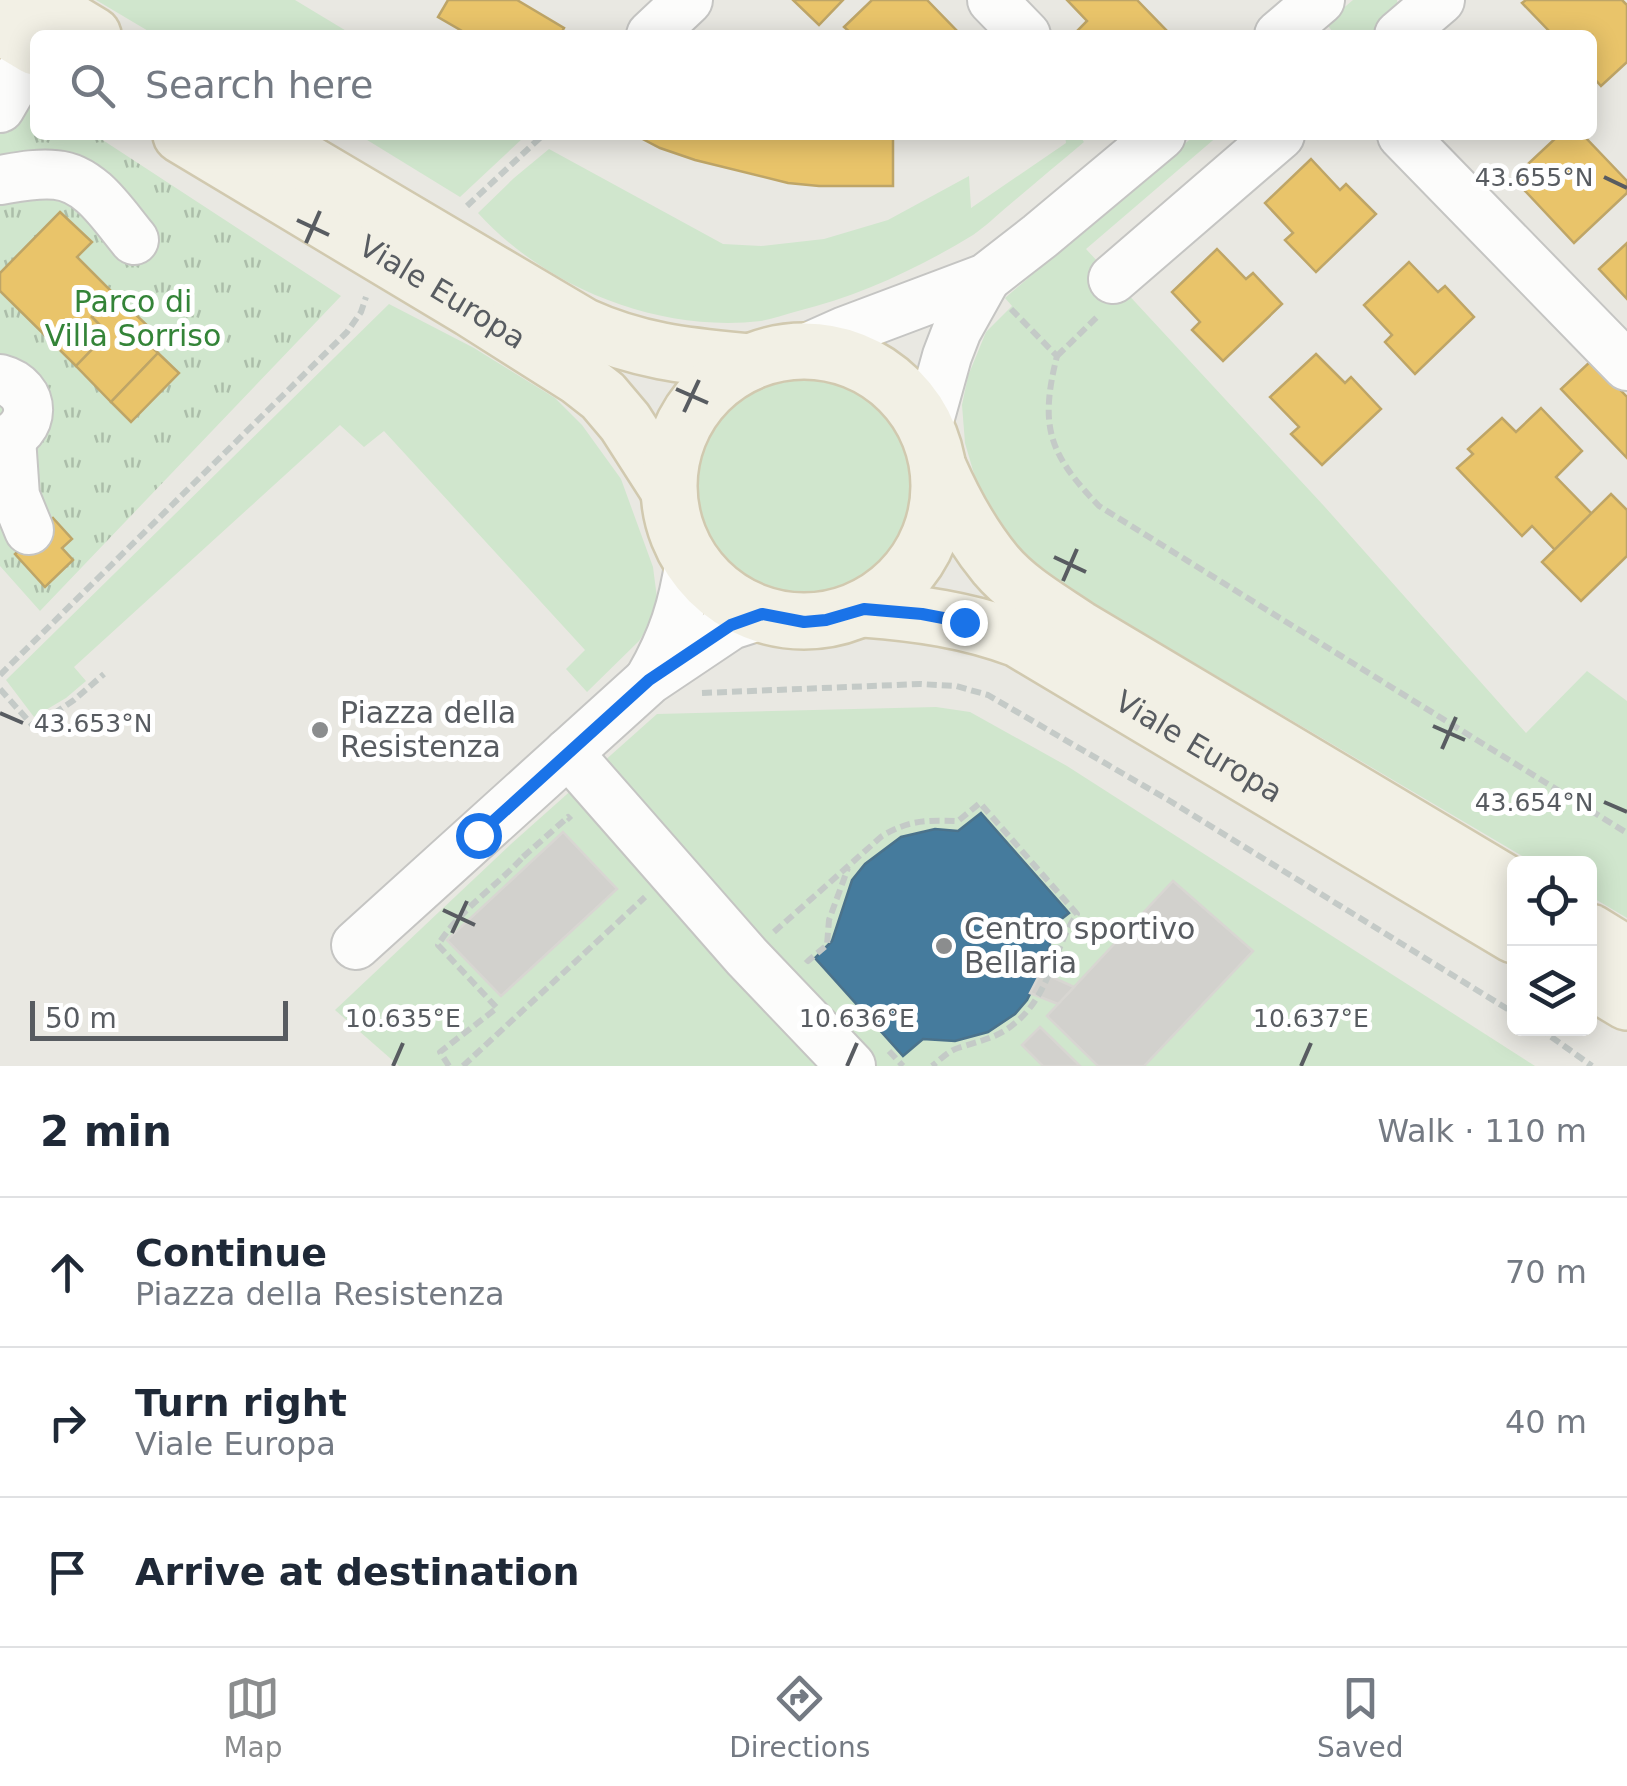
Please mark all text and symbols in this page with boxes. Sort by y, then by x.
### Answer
search box [30,30,1597,140]
icon: search [65,58,120,113]
text: Search here [145,63,373,107]
text: 43.655°N [1475,163,1593,192]
street label: Viale Europa [353,228,532,356]
park label: Parco di Villa Sorriso [45,284,221,353]
route end [942,600,988,646]
street label: Viale Europa [1109,683,1289,810]
place label: Piazza della Resistenza [340,695,516,764]
text: 43.653°N [34,709,152,738]
marker: Piazza della Resistenza [309,719,331,741]
text: 43.654°N [1475,788,1593,817]
route start [456,813,502,859]
map controls [1507,856,1597,1036]
button: locate [1507,856,1597,946]
place label: Centro sportivo Bellaria [964,911,1195,980]
marker: Centro sportivo Bellaria [933,935,955,957]
button: layers [1507,946,1597,1036]
scale bar [30,996,288,1040]
text: 50 m [45,1002,117,1035]
text: 10.635°E [345,1004,461,1033]
text: 10.636°E [799,1004,915,1033]
text: 10.637°E [1253,1004,1369,1033]
text: 2 min [40,1107,172,1156]
text: Walk · 110 m [1377,1112,1587,1150]
text: Continue [135,1231,327,1275]
icon: ahead [40,1245,95,1300]
text: 70 m [1505,1253,1587,1291]
text: Piazza della Resistenza [135,1275,505,1313]
text: Turn right [135,1381,347,1425]
icon: right [40,1395,95,1450]
text: 40 m [1505,1403,1587,1441]
text: Viale Europa [135,1425,336,1463]
icon: arrive [40,1545,95,1600]
text: Arrive at destination [135,1550,580,1594]
tab: Map [223,1671,282,1764]
tab: Directions [729,1671,870,1764]
tab: Saved [1317,1671,1404,1764]

